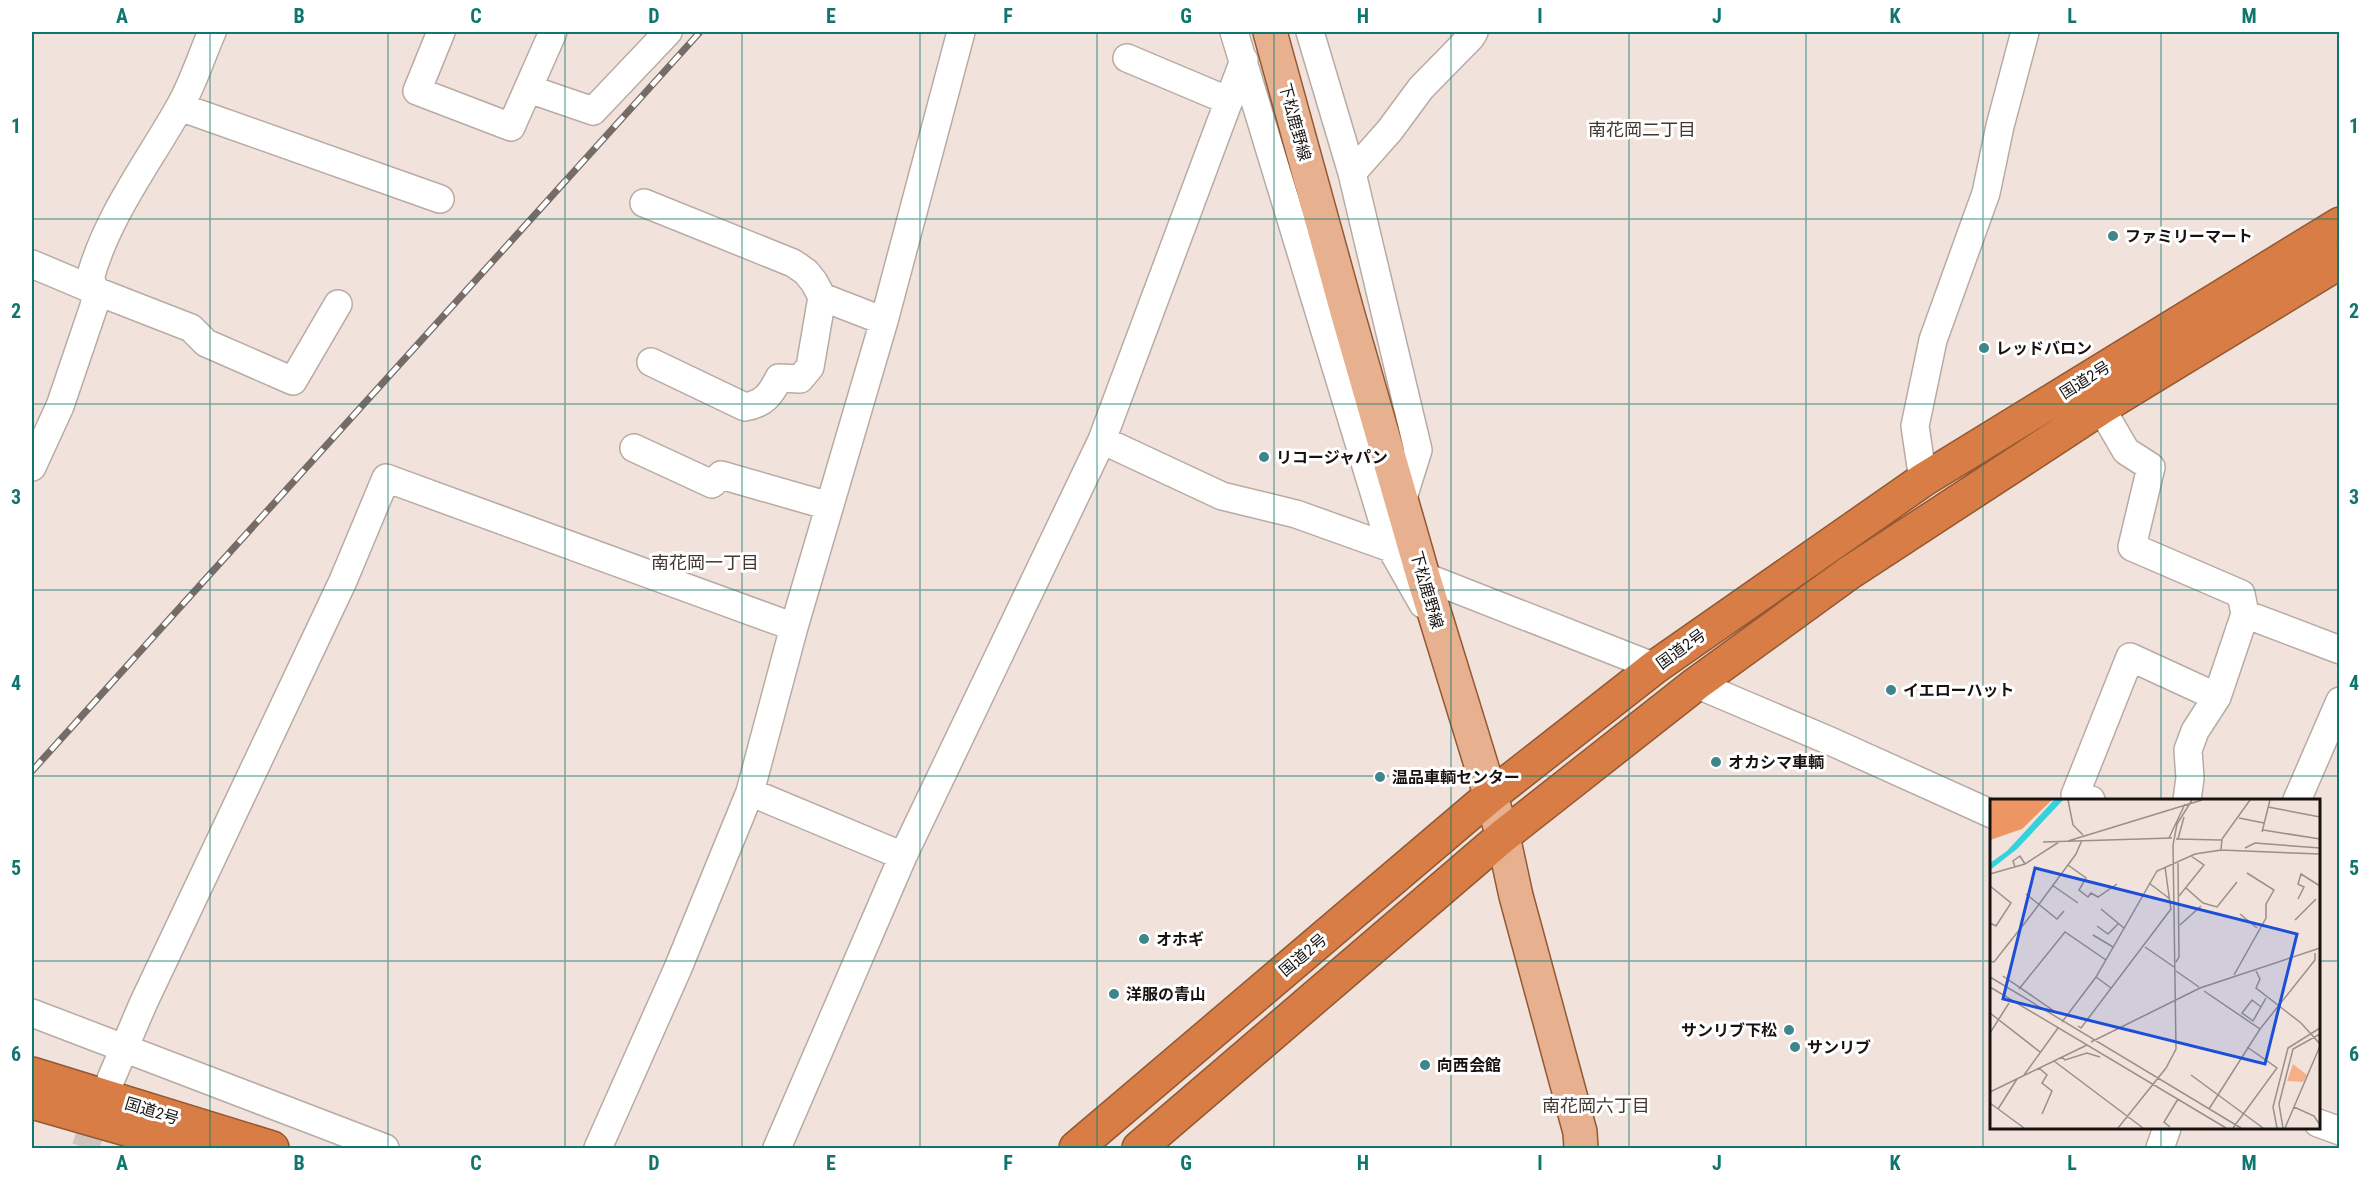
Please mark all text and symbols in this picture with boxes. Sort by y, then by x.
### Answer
text: A [116,4,128,28]
text: B [293,4,305,28]
text: C [470,4,482,28]
text: D [648,4,660,28]
text: E [826,4,836,28]
text: F [1003,4,1013,28]
text: G [1180,4,1192,28]
text: H [1357,4,1369,28]
text: I [1537,4,1543,28]
text: J [1712,4,1722,28]
text: K [1889,4,1901,28]
text: L [2067,4,2077,28]
text: M [2241,4,2257,28]
street label: 下松鹿野線 [1275,81,1315,163]
text: 1 [11,114,21,138]
text: 1 [2349,114,2359,138]
district label: 南花岡二丁目 [1588,119,1696,140]
place label: ファミリーマート [2125,227,2253,246]
marker: ファミリーマート [2106,229,2120,243]
text: 2 [11,299,21,323]
text: 2 [2349,299,2359,323]
place label: レッドバロン [1996,339,2092,358]
marker: レッドバロン [1977,341,1991,355]
street label: 国道2号 [2056,357,2114,403]
place label: リコージャパン [1276,448,1388,467]
marker: リコージャパン [1257,450,1271,464]
text: 3 [11,485,21,509]
text: 3 [2349,485,2359,509]
street label: 下松鹿野線 [1407,549,1447,631]
district label: 南花岡一丁目 [651,552,759,573]
street label: 国道2号 [1653,625,1709,673]
text: 4 [11,671,21,695]
text: 4 [2349,671,2359,695]
place label: イエローハット [1903,681,2015,700]
marker: イエローハット [1884,683,1898,697]
place label: オカシマ車輌 [1728,753,1824,772]
marker: オカシマ車輌 [1709,755,1723,769]
place label: 温品車輌センター [1392,768,1520,787]
marker: 温品車輌センター [1373,770,1387,784]
inset map [1990,799,2320,1129]
text: 5 [11,856,21,880]
text: 5 [2349,856,2359,880]
place label: オホギ [1156,930,1204,949]
street label: 国道2号 [1275,930,1331,980]
marker: オホギ [1137,932,1151,946]
place label: 洋服の青山 [1126,985,1206,1004]
marker: 洋服の青山 [1107,987,1121,1001]
place label: サンリブ下松 [1681,1021,1777,1040]
marker: サンリブ下松 [1782,1023,1796,1037]
place label: サンリブ [1807,1038,1871,1057]
marker: サンリブ [1788,1040,1802,1054]
text: 6 [11,1042,21,1066]
text: 6 [2349,1042,2359,1066]
place label: 向西会館 [1437,1056,1501,1075]
marker: 向西会館 [1418,1058,1432,1072]
street label: 国道2号 [122,1094,182,1128]
district label: 南花岡六丁目 [1542,1095,1650,1116]
text: A [116,1151,128,1175]
text: B [293,1151,305,1175]
text: C [470,1151,482,1175]
text: D [648,1151,660,1175]
text: E [826,1151,836,1175]
text: F [1003,1151,1013,1175]
text: G [1180,1151,1192,1175]
text: H [1357,1151,1369,1175]
text: I [1537,1151,1543,1175]
text: J [1712,1151,1722,1175]
text: K [1889,1151,1901,1175]
text: L [2067,1151,2077,1175]
text: M [2241,1151,2257,1175]

